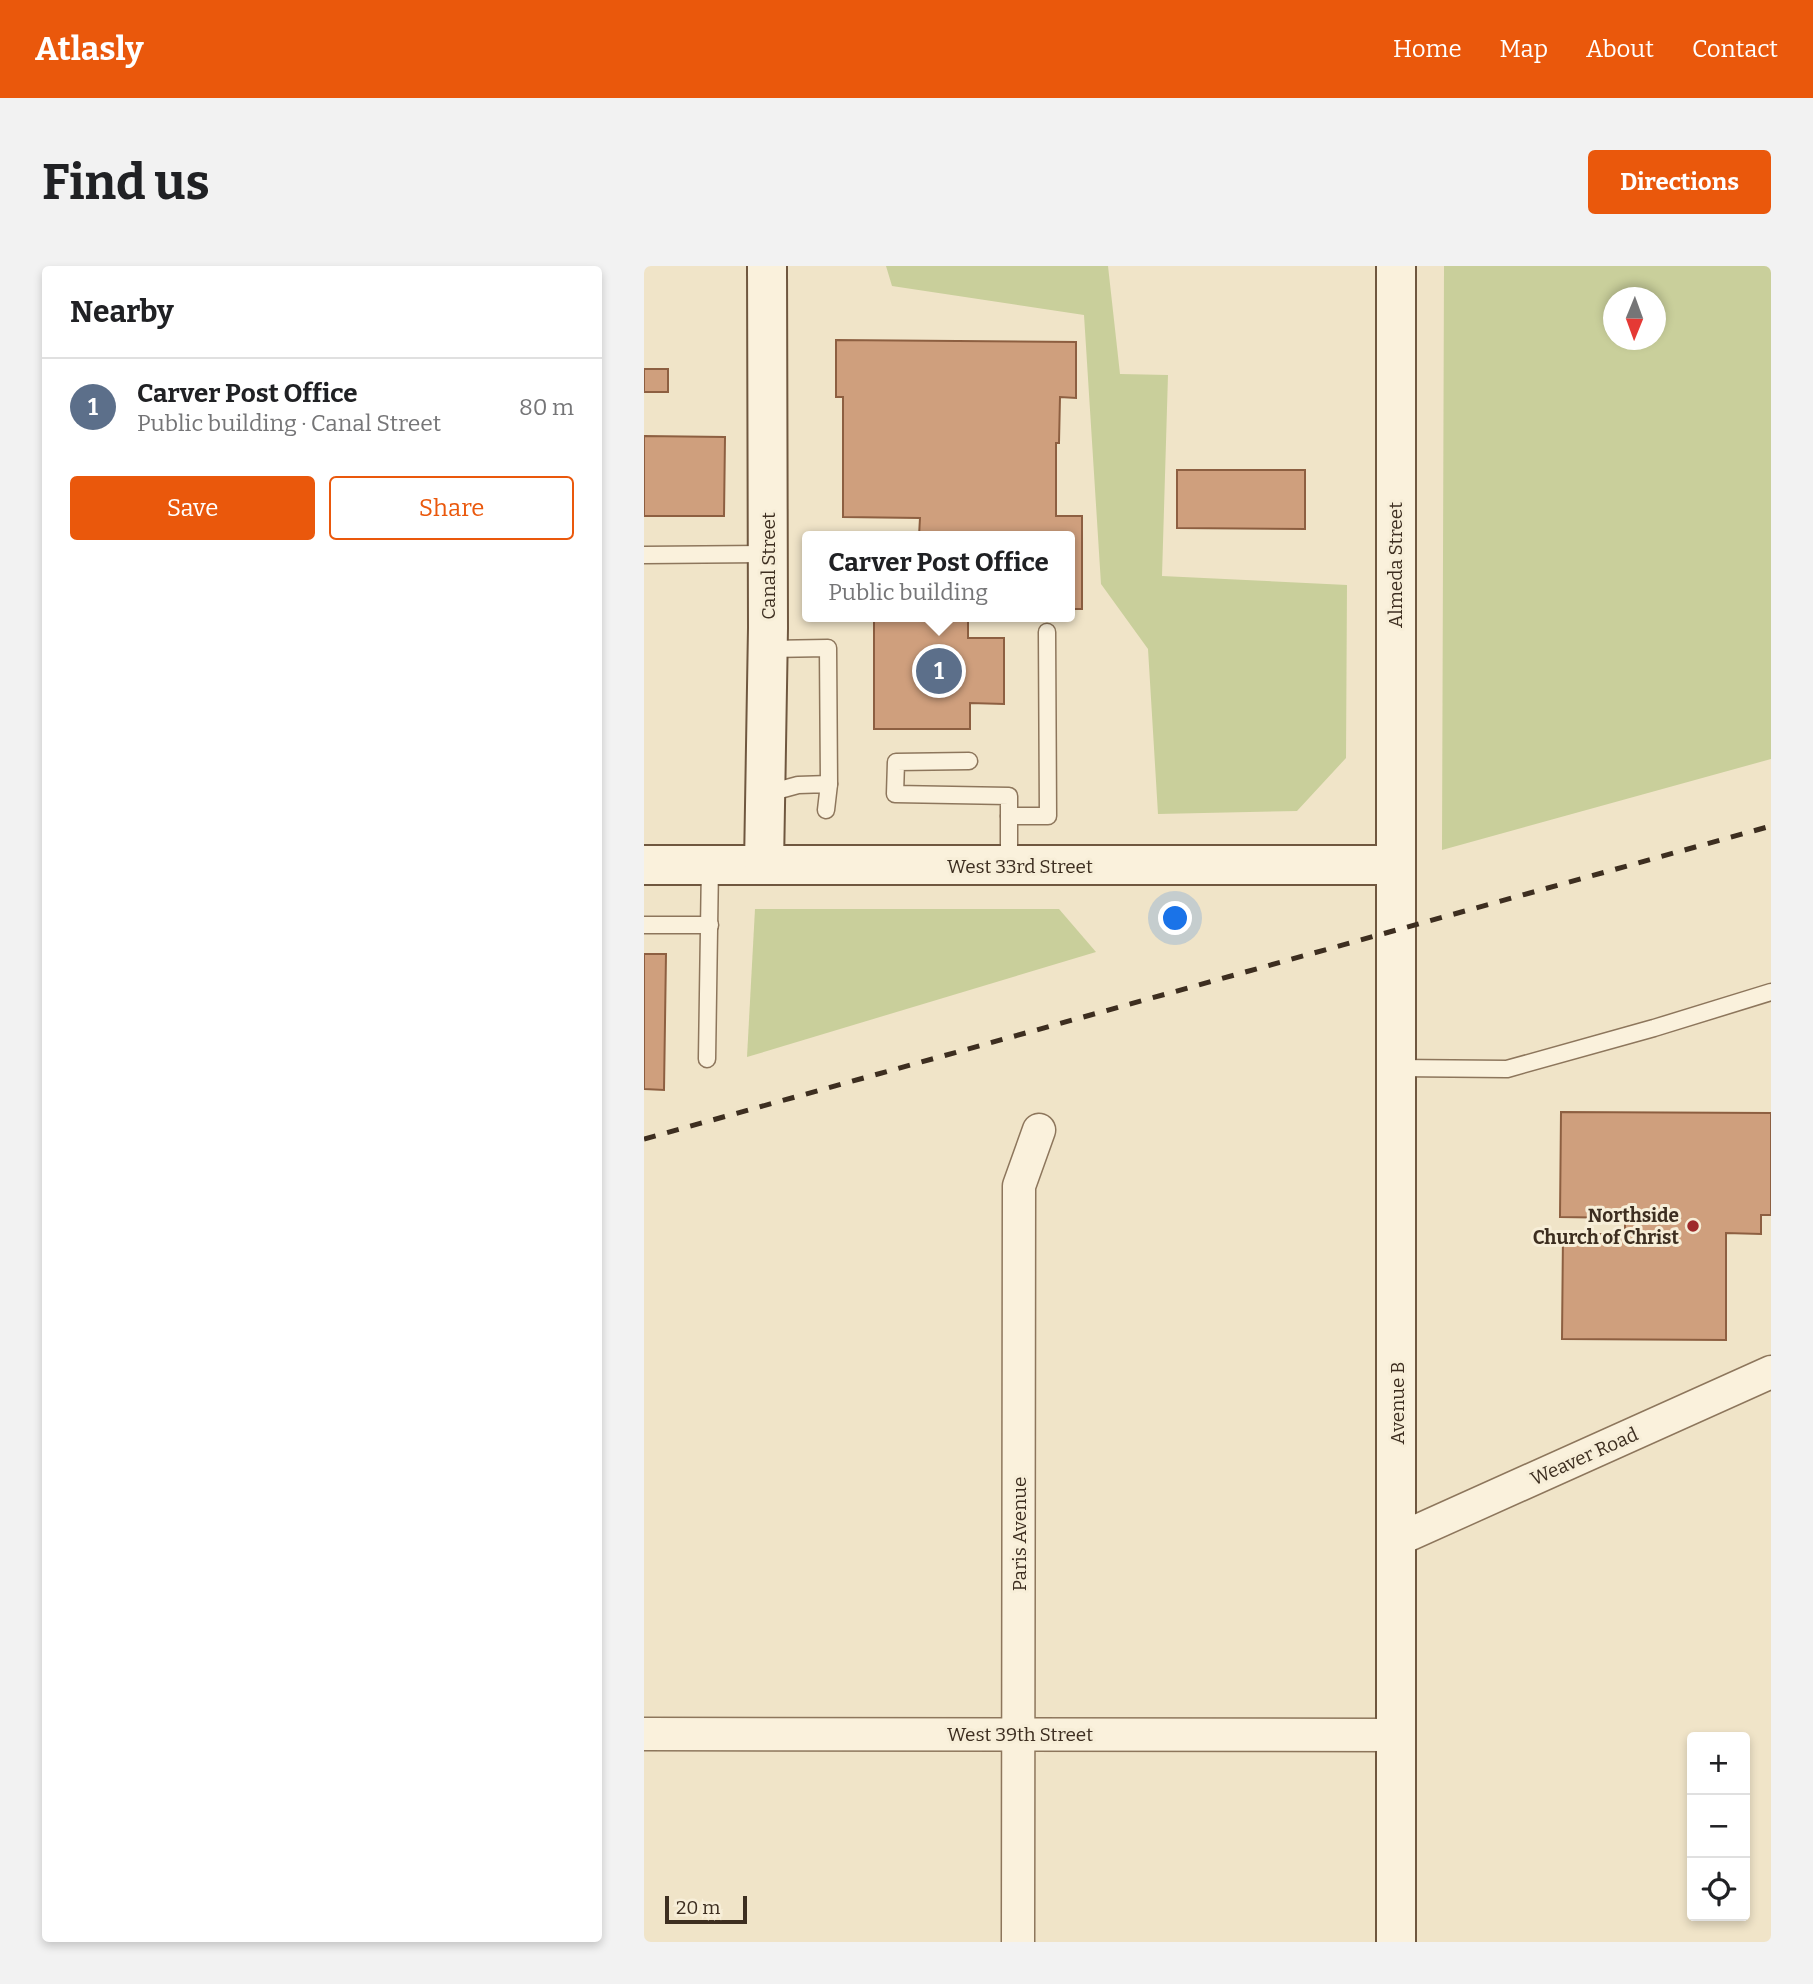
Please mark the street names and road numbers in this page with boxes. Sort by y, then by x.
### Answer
street label: Almeda Street [1384,502,1407,628]
street label: Canal Street [757,512,780,620]
street label: West 33rd Street [947,855,1093,878]
street label: Avenue B [1386,1362,1409,1444]
street label: Weaver Road [1527,1423,1642,1490]
street label: Paris Avenue [1008,1477,1031,1591]
street label: West 39th Street [947,1723,1093,1746]

